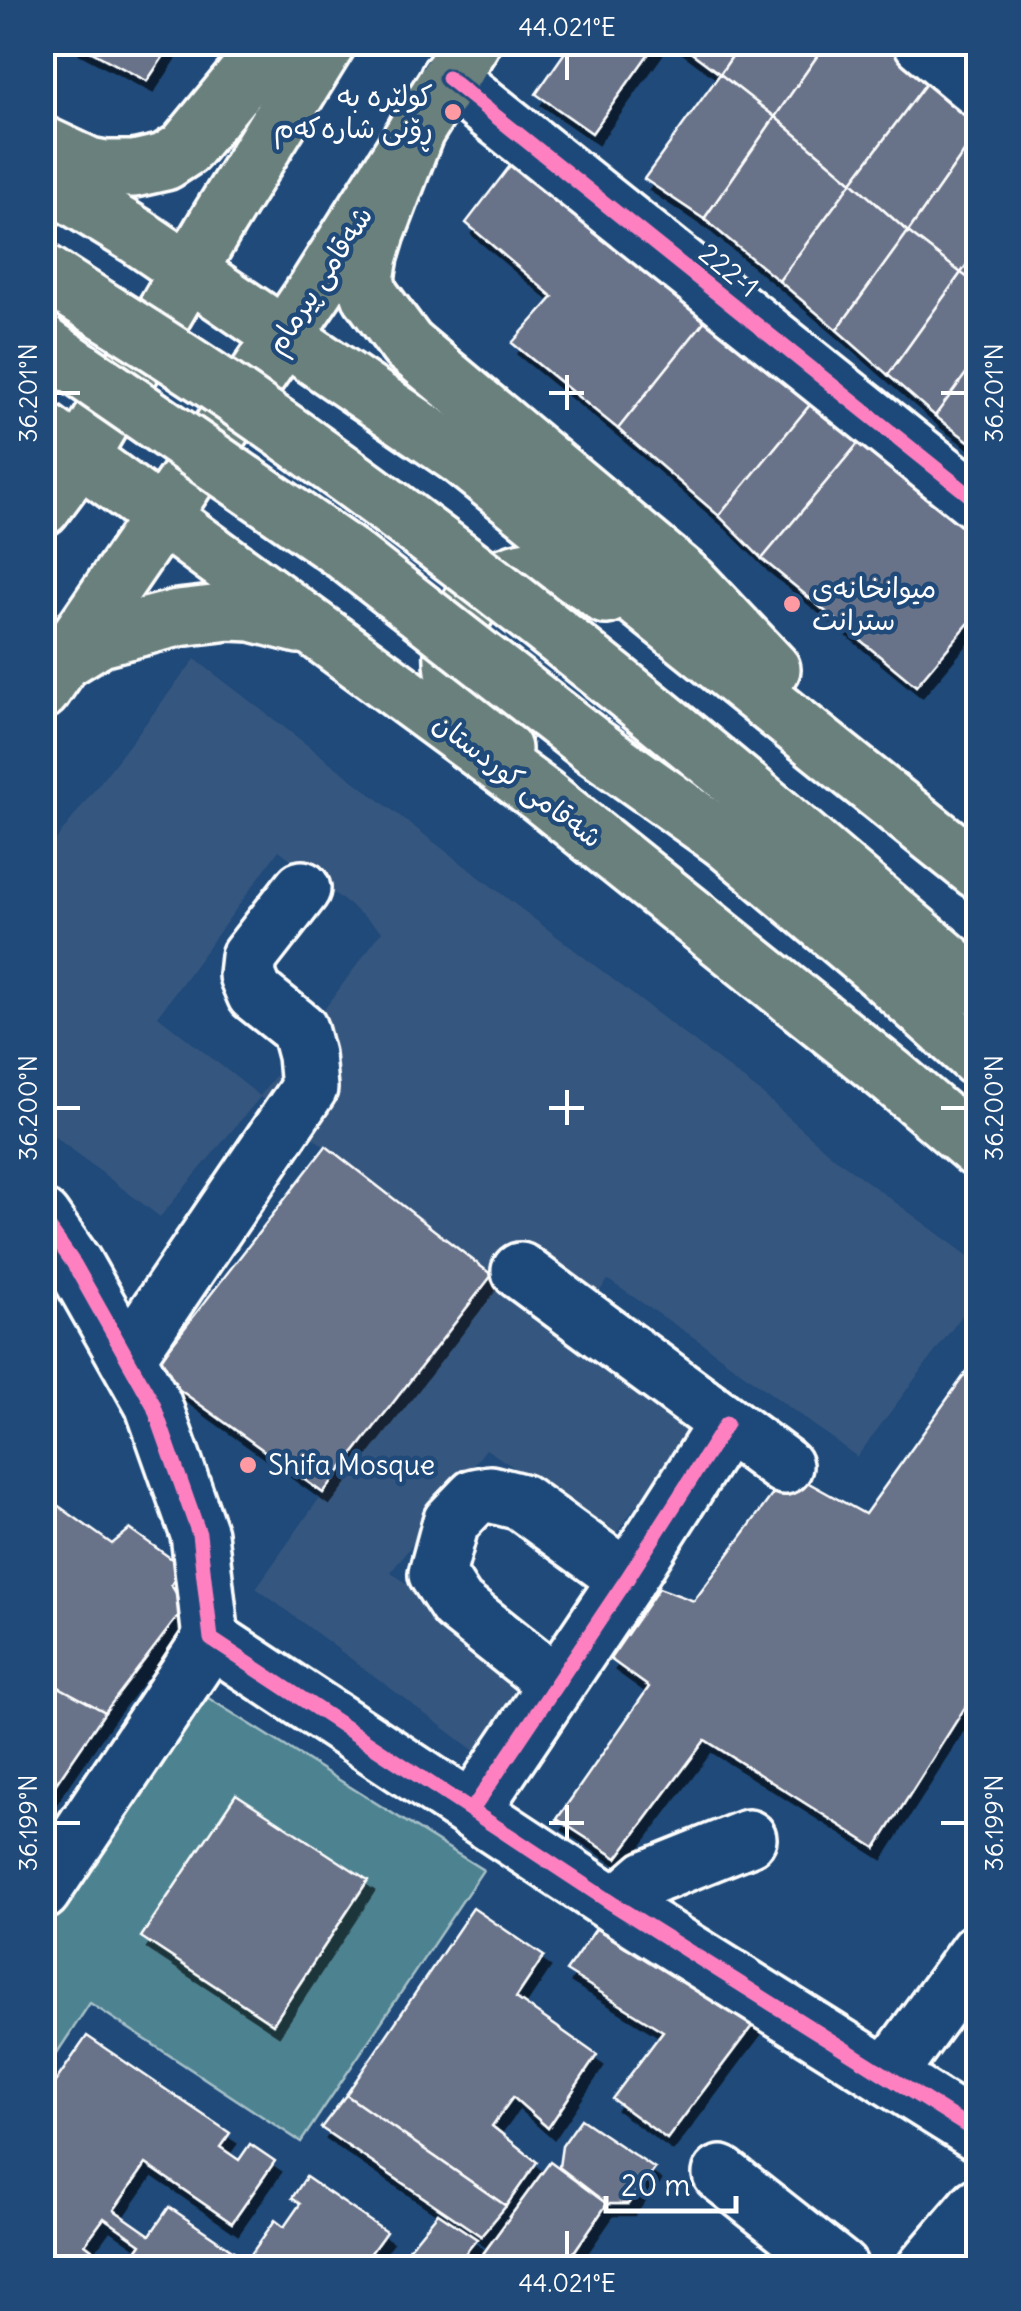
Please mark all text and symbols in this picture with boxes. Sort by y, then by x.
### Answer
text: 44.021°E [518,11,616,43]
place label: کولێرە بە ڕۆنی شارەکەم [274,78,433,152]
marker: کولێرە بە ڕۆنی شارەکەم [442,101,464,123]
street label: شەقامی پیرمام [258,199,384,363]
street label: 222-1 [692,235,766,305]
text: 36.201°N [12,343,44,443]
text: 36.201°N [978,343,1010,443]
place label: میوانخانەی سترانت [812,570,936,638]
marker: میوانخانەی سترانت [781,593,803,615]
street label: شەقامی کوردستان [426,705,610,856]
text: 36.200°N [12,1055,44,1161]
text: 36.200°N [978,1055,1010,1161]
place label: Shifa Mosque [268,1447,435,1483]
marker: Shifa Mosque [237,1454,259,1476]
text: 36.199°N [12,1774,44,1872]
text: 36.199°N [978,1774,1010,1872]
scale bar [606,2151,736,2213]
text: 20 m [621,2166,691,2204]
text: 44.021°E [518,2267,616,2299]

